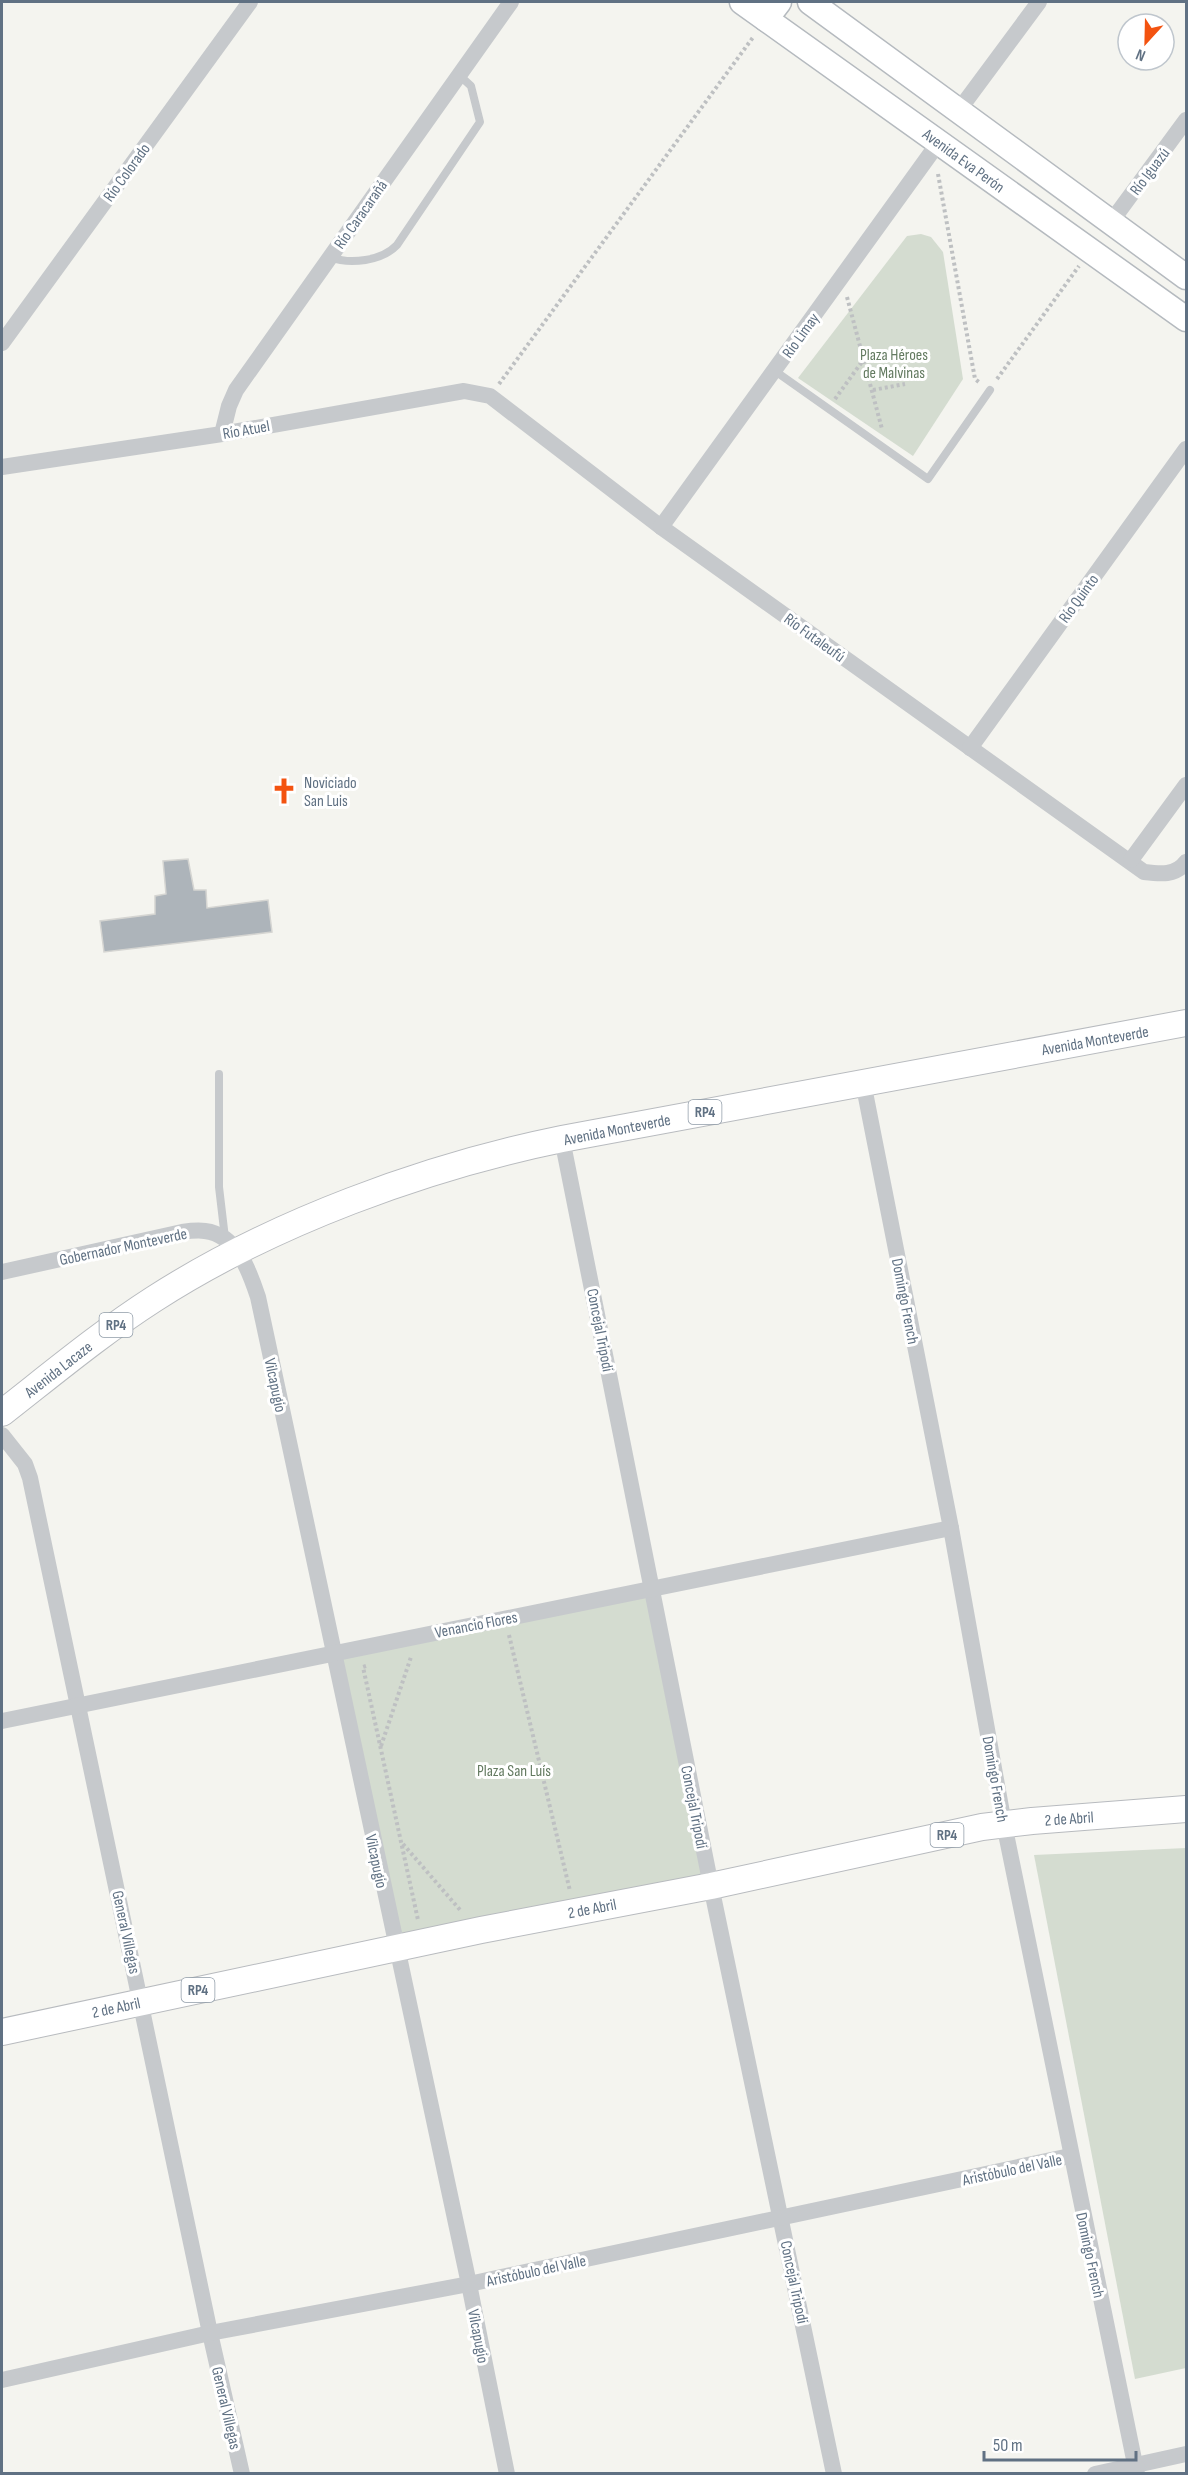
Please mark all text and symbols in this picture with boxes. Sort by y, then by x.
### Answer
north arrow [1116,12,1176,72]
text: N [1133,44,1148,65]
street label: Avenida Eva Perón [918,125,1008,197]
street label: Río Colorado [100,140,155,206]
street label: Río Iguazú [1126,144,1174,199]
street label: Río Caracarañá [331,177,392,253]
street label: Río Limay [779,310,824,362]
park label: Plaza Héroes de Malvinas [860,346,928,383]
street label: Río Atuel [221,417,271,444]
street label: Río Quinto [1055,571,1103,627]
street label: Río Futaleufú [780,610,848,667]
place label: Noviciado San Luis [304,774,357,811]
church icon: Noviciado San Luis [269,776,299,806]
street label: Avenida Monteverde [1039,1023,1150,1060]
road number: RP4 [688,1100,722,1124]
street label: Avenida Monteverde [561,1111,672,1150]
street label: Gobernador Monteverde [58,1225,189,1270]
street label: Domingo French [887,1257,922,1346]
street label: Concejal Tripodi [582,1287,617,1373]
road number: RP4 [100,1313,132,1337]
street label: Avenida Lacaze [20,1338,97,1403]
street label: Vilcapugio [260,1357,290,1414]
street label: Venancio Flores [433,1608,519,1643]
street label: Domingo French [978,1735,1011,1824]
park label: Plaza San Luís [477,1762,551,1781]
street label: Concejal Tripodi [676,1764,711,1850]
street label: 2 de Abril [1044,1808,1094,1831]
road number: RP4 [930,1823,964,1847]
street label: Vilcapugio [361,1833,391,1890]
street label: General Villegas [107,1889,144,1976]
street label: 2 de Abril [566,1895,618,1923]
road number: RP4 [182,1978,214,2002]
street label: 2 de Abril [90,1994,142,2023]
street label: Aristóbulo del Valle [960,2151,1064,2190]
street label: Domingo French [1071,2211,1108,2300]
street label: Concejal Tripodi [775,2239,812,2325]
street label: Aristóbulo del Valle [484,2252,588,2291]
street label: Vilcapugio [463,2308,492,2365]
street label: General Villegas [207,2365,244,2452]
scale bar [984,2424,1136,2462]
text: 50 m [993,2435,1023,2456]

